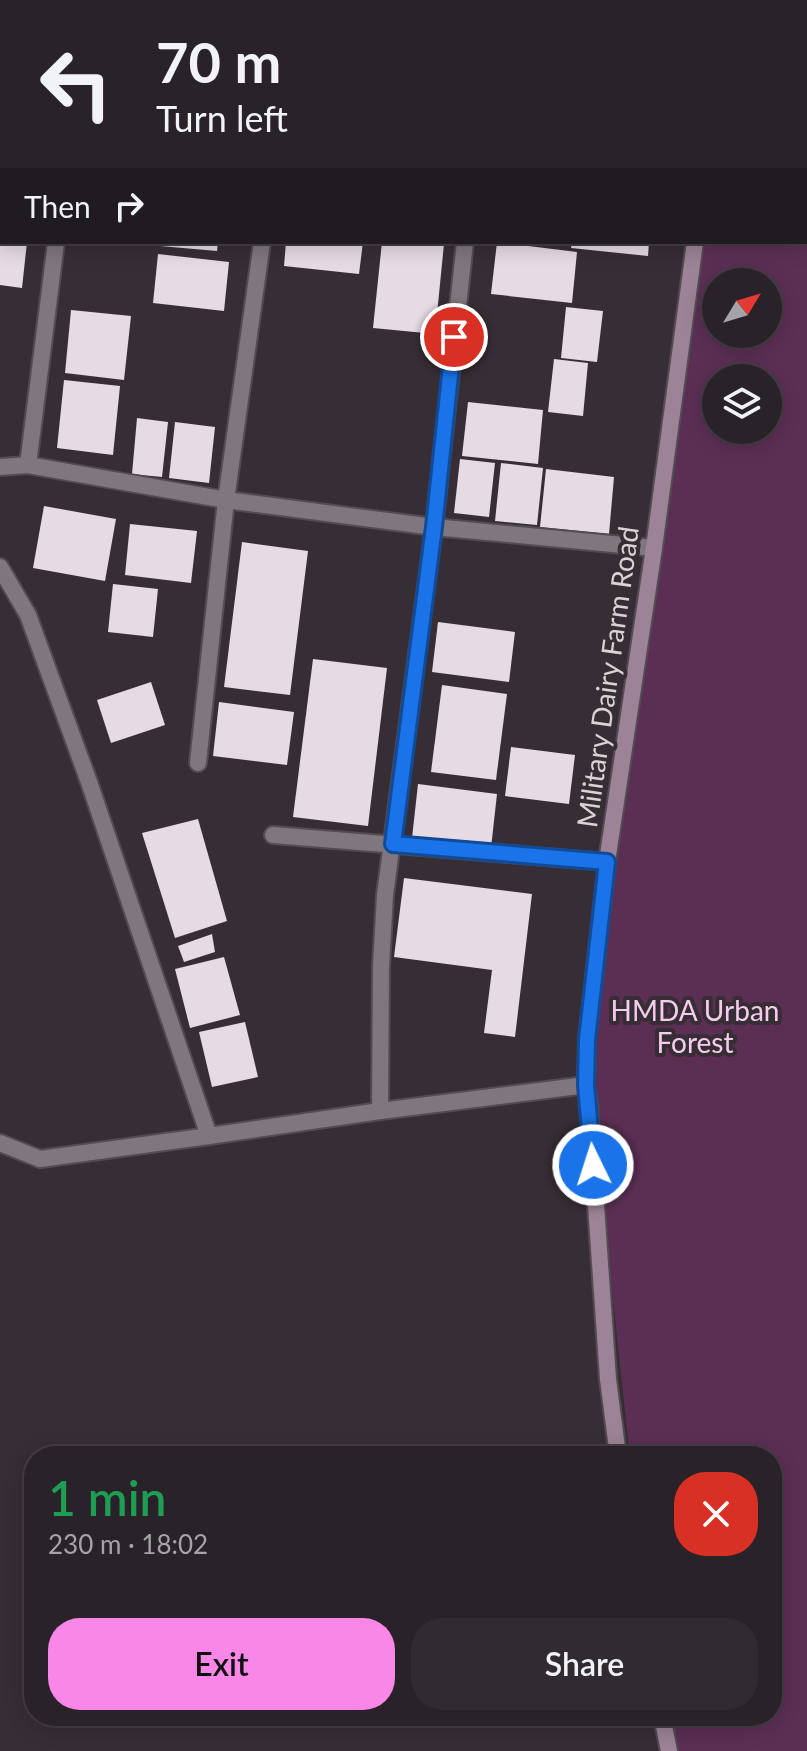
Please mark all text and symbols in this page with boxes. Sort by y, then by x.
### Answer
text: 70 m [156,28,281,95]
icon: left [24,32,128,136]
text: Turn left [156,96,288,140]
icon: right [107,184,151,228]
text: Then [24,188,91,224]
north arrow [702,268,782,348]
map controls [702,268,782,444]
pin [420,303,488,371]
icon: arrive [432,315,476,359]
button: layers [702,364,782,444]
street label: Military Dairy Farm Road [569,524,645,830]
park label: HMDA Urban Forest [611,993,779,1059]
position arrow [551,1123,635,1207]
text: 1 min [48,1469,166,1526]
button: close [674,1472,758,1556]
text: 230 m · 18:02 [48,1528,208,1560]
button: Exit [48,1618,395,1710]
button: Share [411,1618,758,1710]

